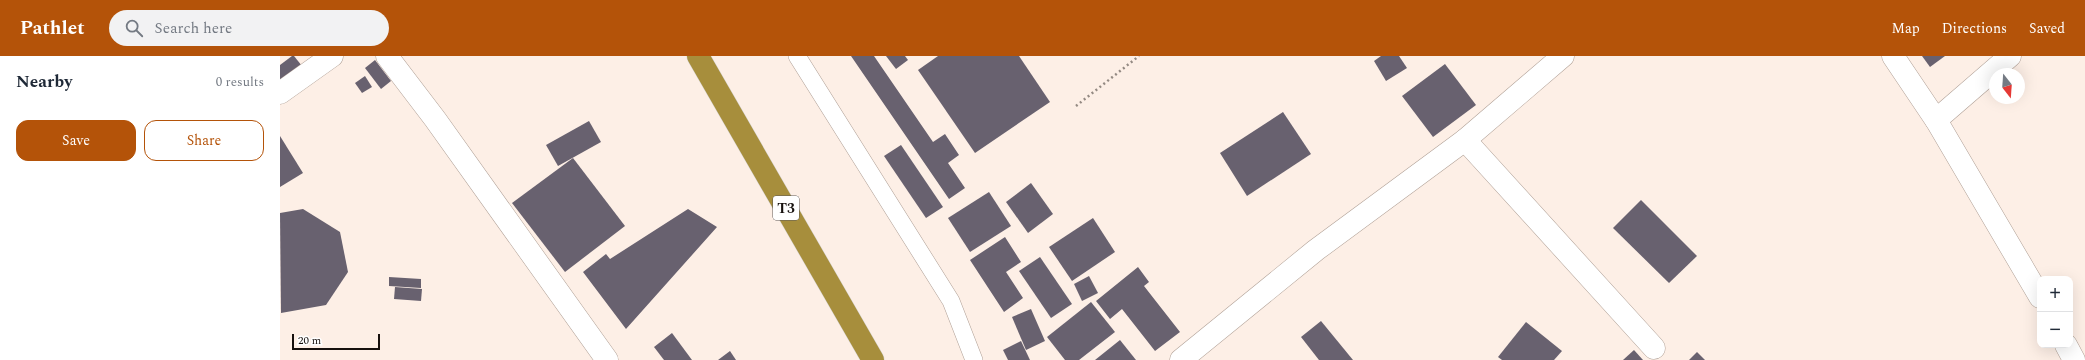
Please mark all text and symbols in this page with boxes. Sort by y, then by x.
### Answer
search box [109,10,389,46]
text: Pathlet [20,14,85,43]
icon: search [123,17,145,39]
text: Search here [155,17,232,40]
text: Map [1892,18,1920,39]
text: Directions [1942,18,2007,39]
text: Saved [2029,18,2065,39]
north arrow [1989,68,2025,104]
text: Nearby [16,69,72,95]
text: 0 results [216,72,264,92]
button: Save [16,120,136,161]
button: Share [144,120,264,161]
road number: T3 [773,196,799,220]
map controls [2037,276,2073,348]
button: + [2037,276,2073,312]
button: − [2037,312,2073,348]
scale bar [292,332,380,351]
text: 20 m [298,332,321,349]

